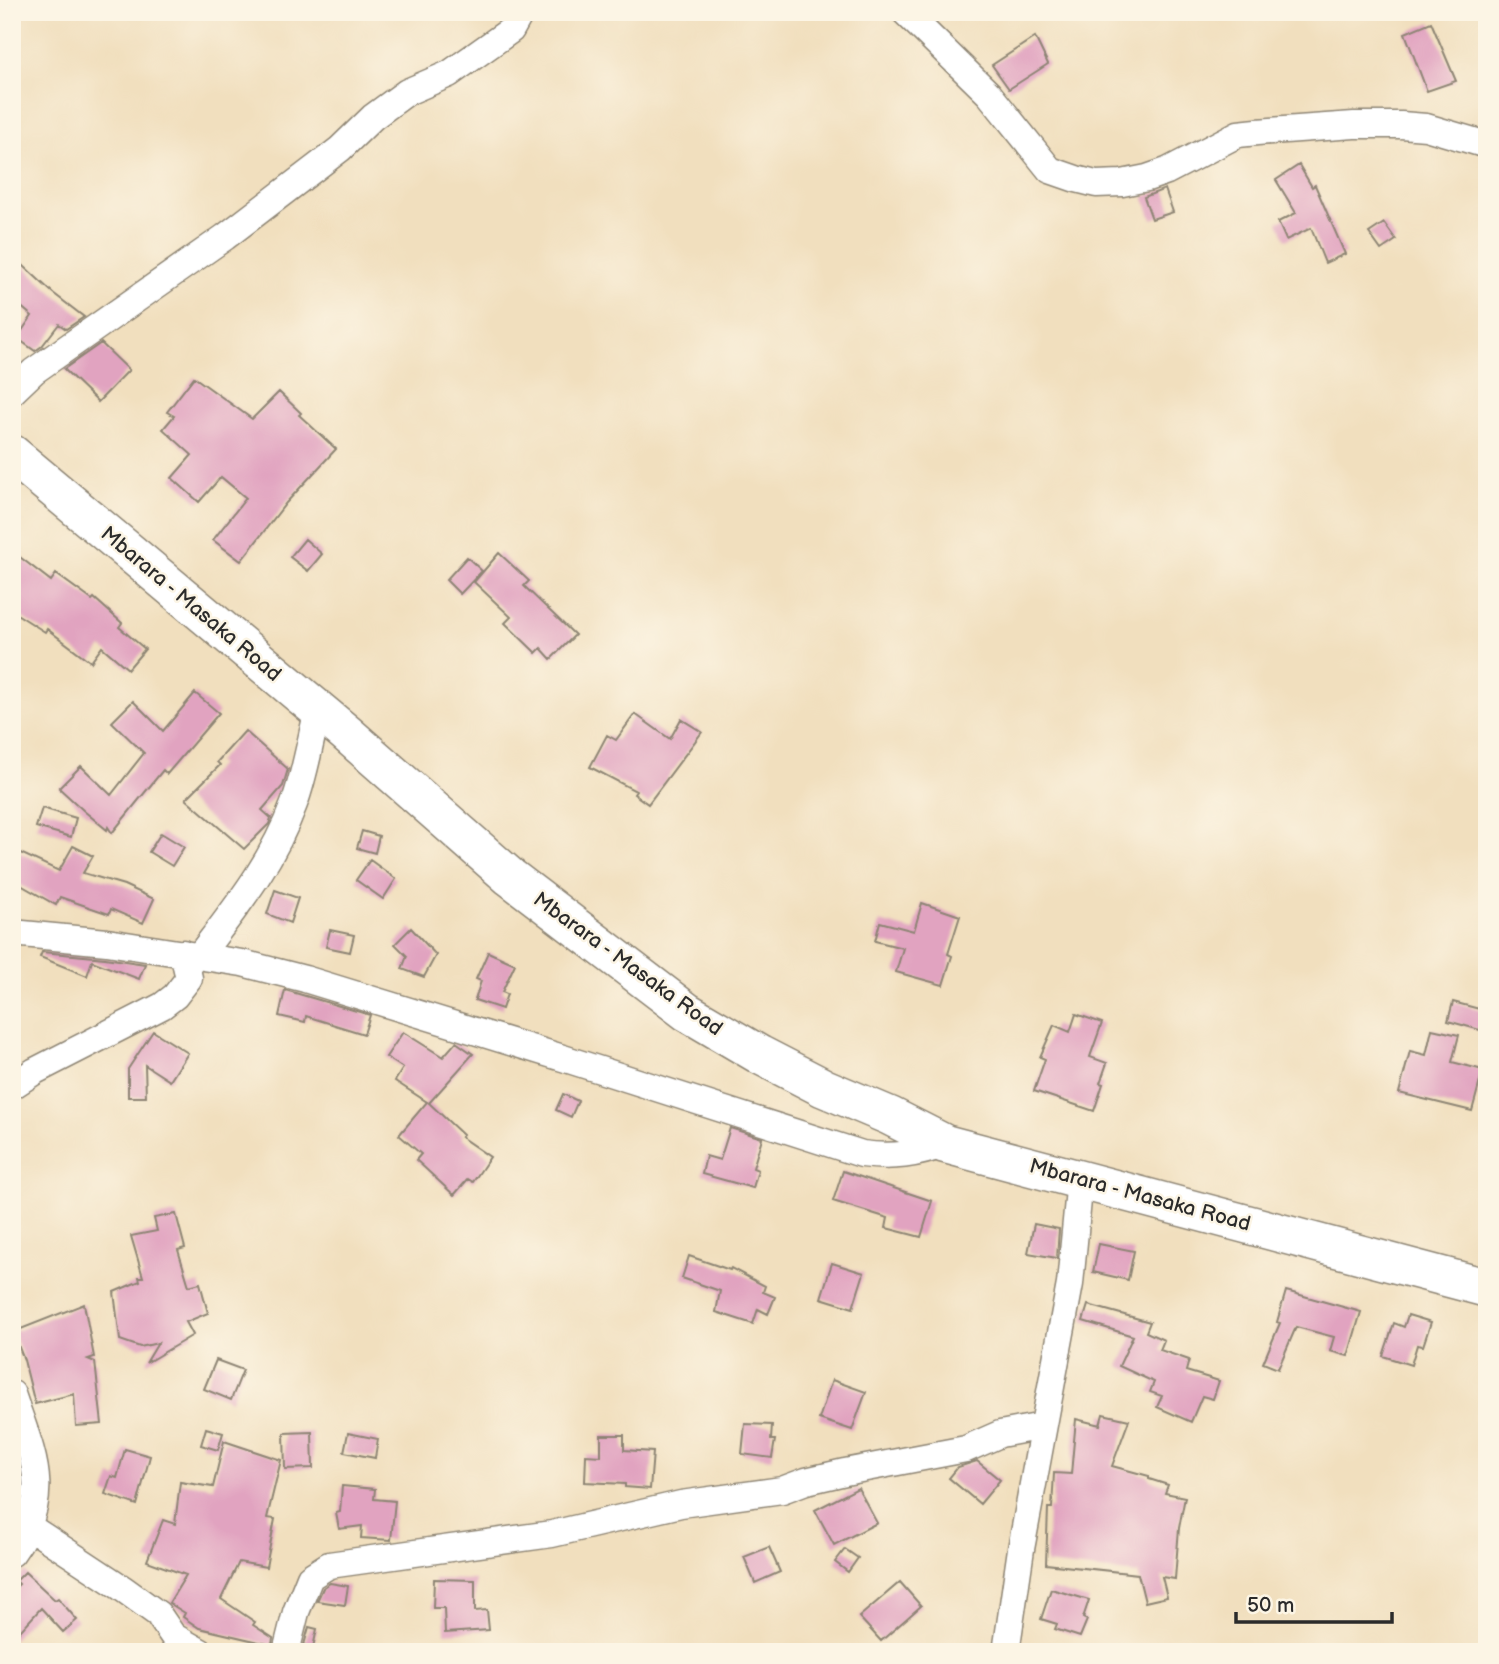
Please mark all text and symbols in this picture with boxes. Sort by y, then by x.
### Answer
street label: Mbarara - Masaka Road [96,521,286,687]
street label: Mbarara - Masaka Road [528,887,728,1041]
street label: Mbarara - Masaka Road [1027,1153,1253,1237]
scale bar [1236,1580,1392,1624]
text: 50 m [1247,1593,1294,1618]

